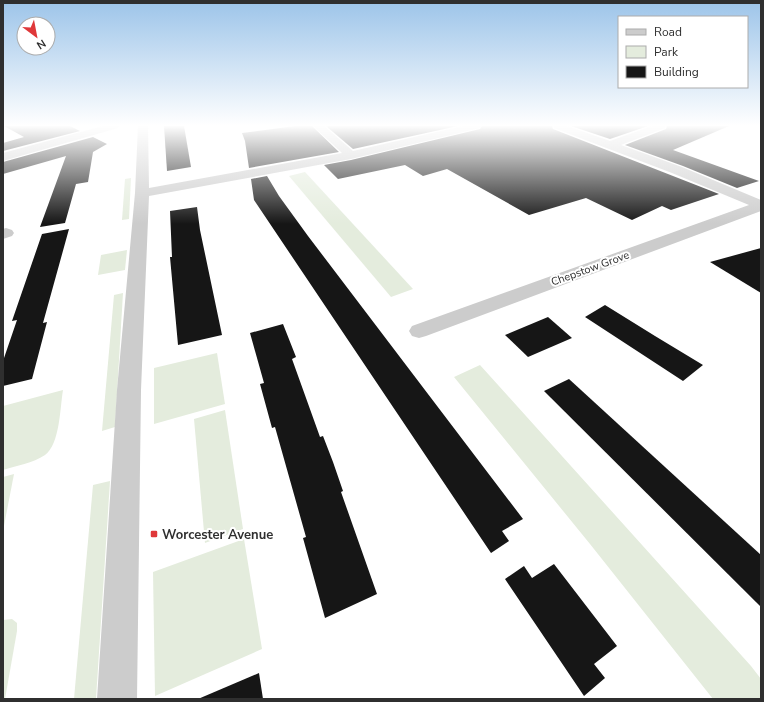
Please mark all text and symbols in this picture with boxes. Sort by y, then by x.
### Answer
north arrow [16,16,56,56]
legend [618,16,748,88]
text: Road [654,24,682,40]
text: N [34,36,49,53]
text: Park [654,44,679,60]
text: Building [654,64,699,80]
street label: Chepstow Grove [549,247,632,290]
place label: Worcester Avenue [162,526,273,544]
marker: Worcester Avenue [149,529,159,539]

